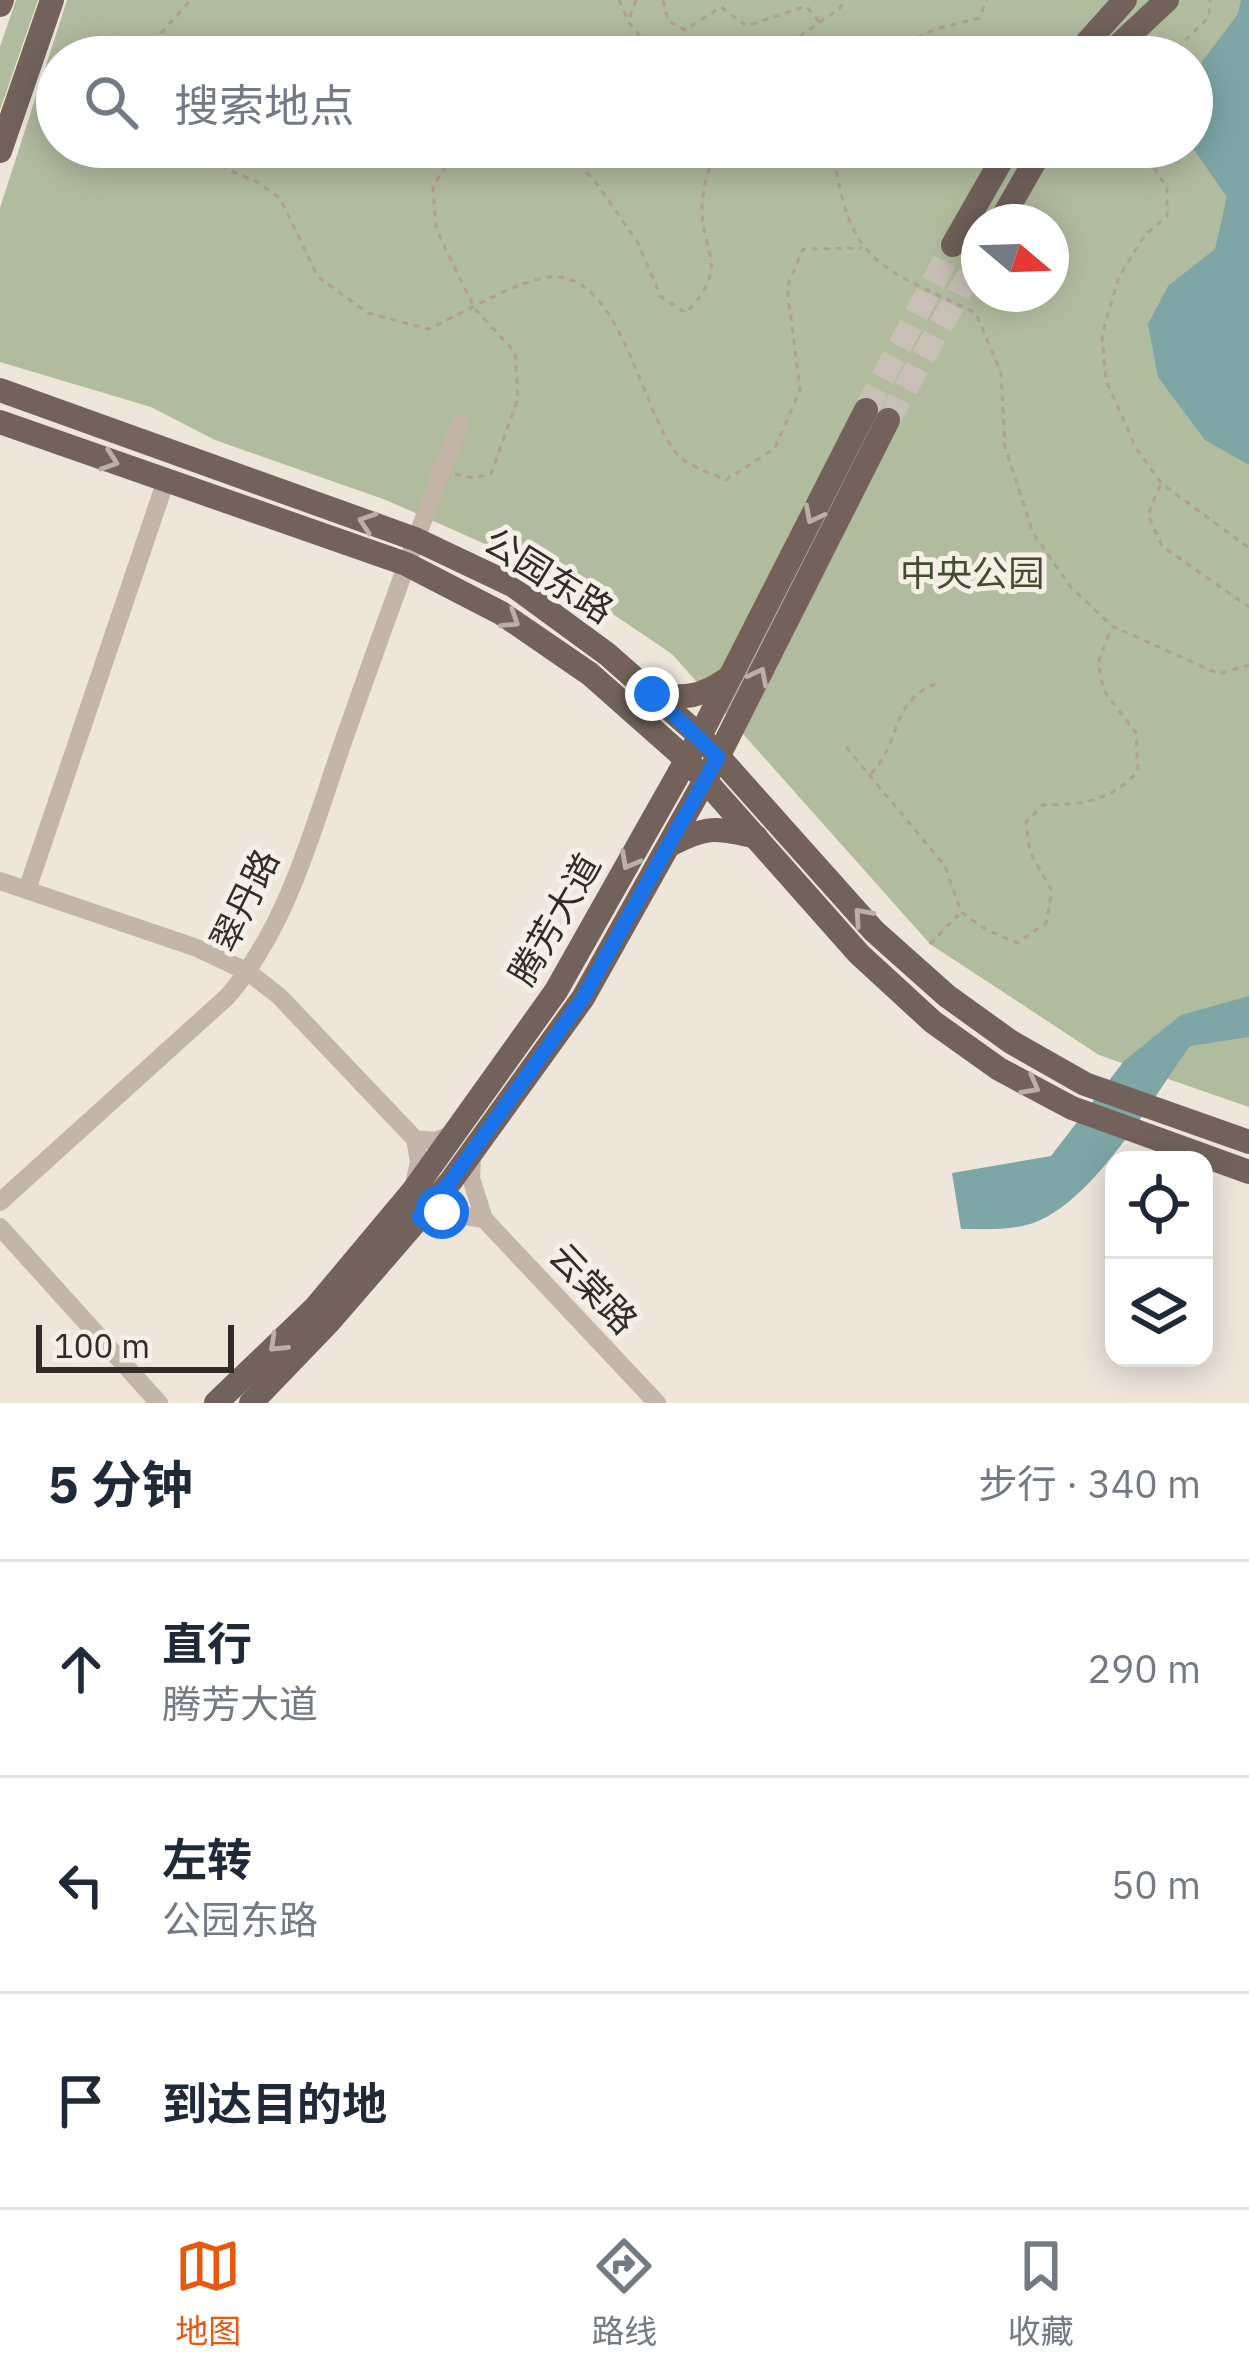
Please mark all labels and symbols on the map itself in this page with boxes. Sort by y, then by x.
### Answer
north arrow [961,204,1069,312]
one-way arrow [99,447,120,471]
one-way arrow [804,502,827,524]
one-way arrow [358,512,379,536]
street label: 公园东路 [475,517,623,633]
park label: 中央公园 [900,549,1044,596]
one-way arrow [497,606,519,628]
one-way arrow [745,666,768,688]
route end [625,667,679,721]
street label: 翠丹路 [199,841,289,959]
street label: 腾芳大道 [498,845,610,993]
one-way arrow [620,848,643,870]
one-way arrow [855,909,876,930]
one-way arrow [1018,1072,1039,1095]
route start [415,1185,469,1239]
street label: 云棠路 [540,1232,648,1344]
scale bar [36,1319,234,1372]
one-way arrow [269,1330,291,1352]

